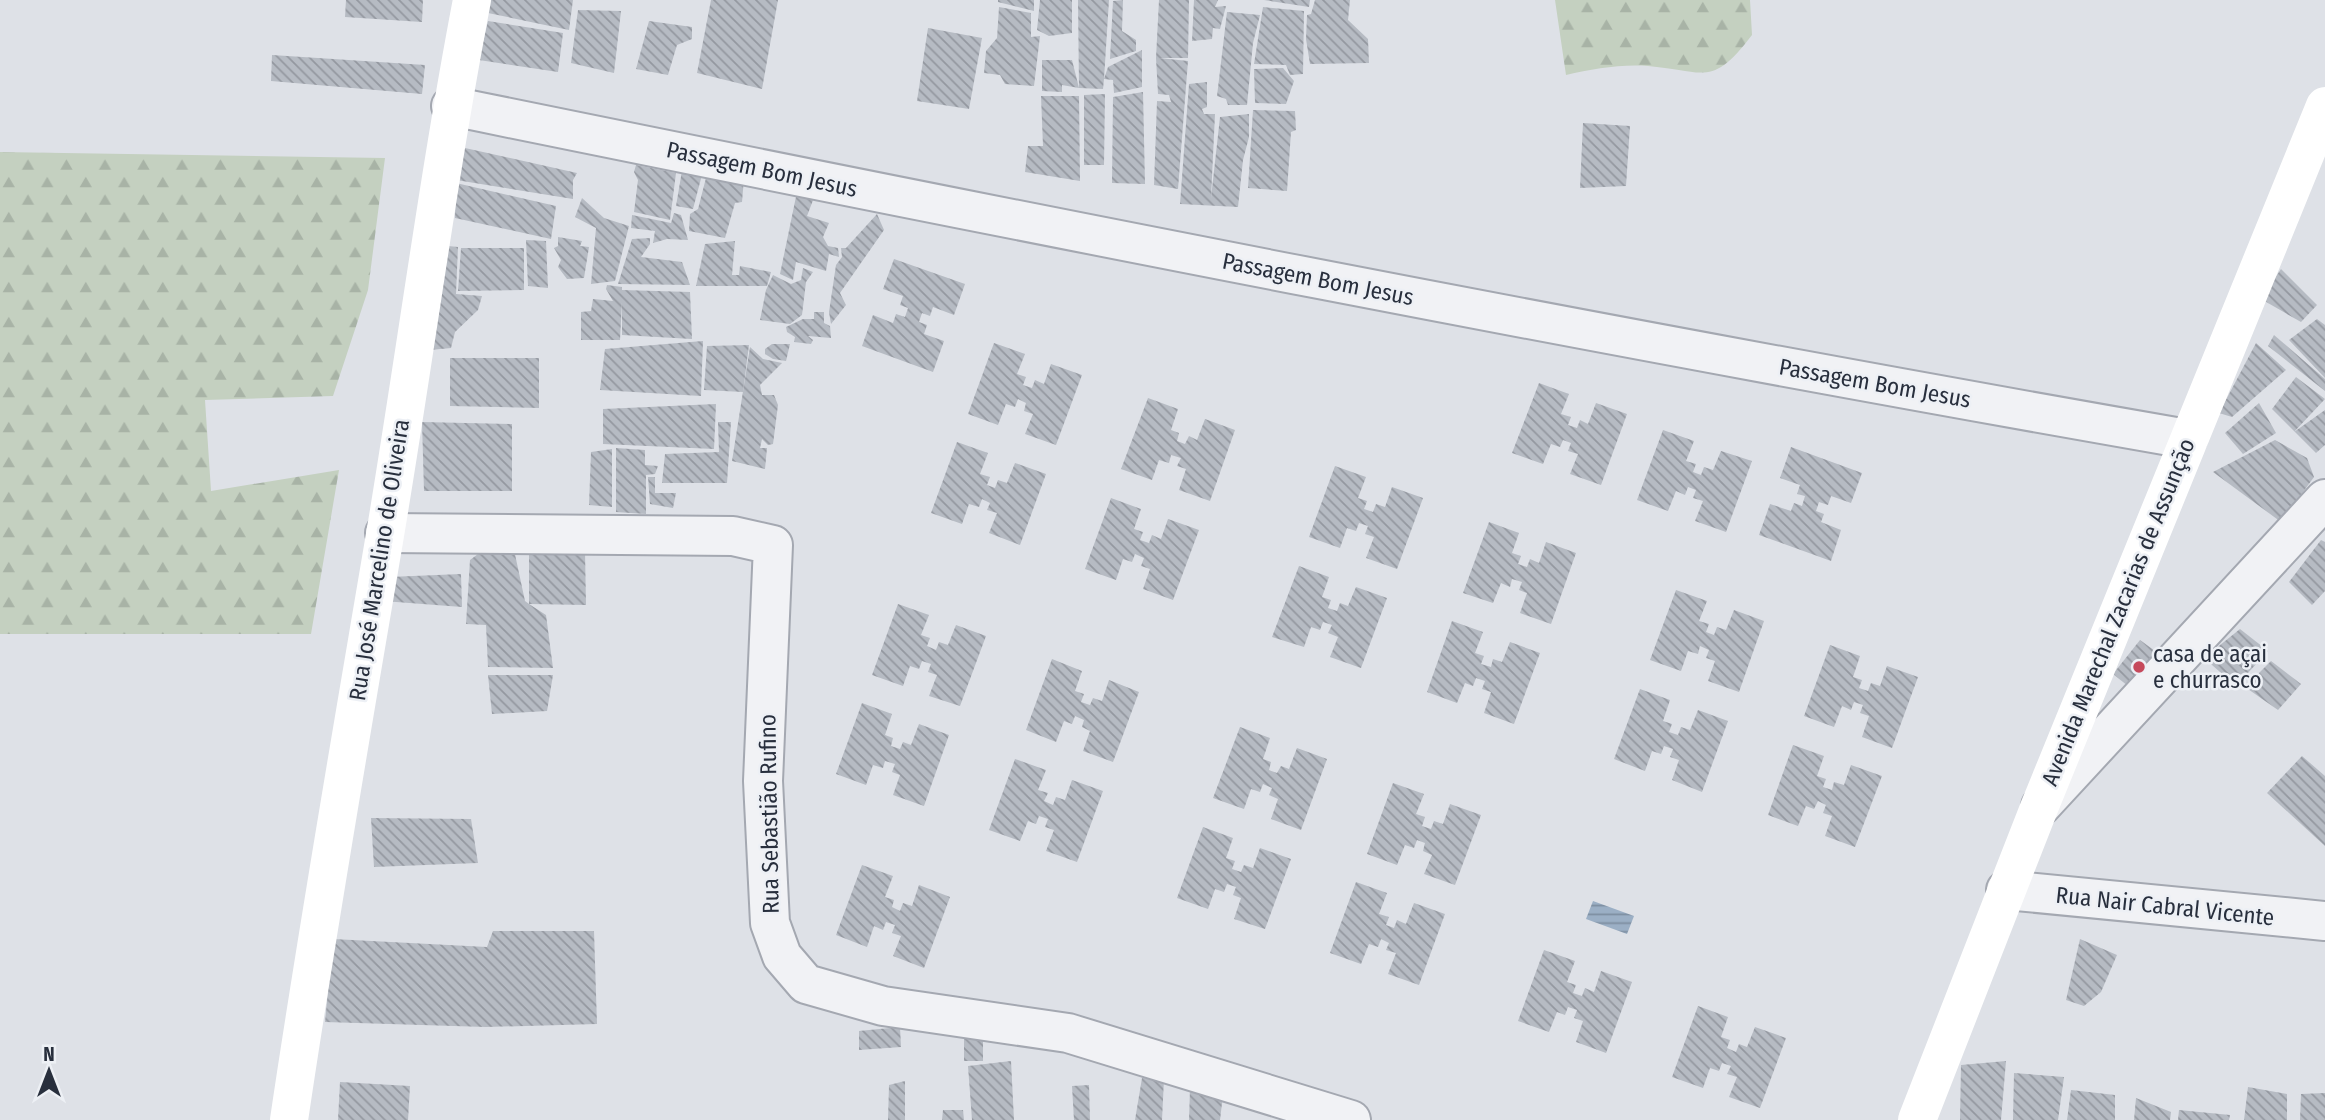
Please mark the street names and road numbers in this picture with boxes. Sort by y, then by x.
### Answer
street label: Passagem Bom Jesus [664,135,860,203]
street label: Passagem Bom Jesus [1220,247,1416,311]
street label: Passagem Bom Jesus [1777,352,1973,414]
street label: Rua José Marcelino de Oliveira [343,417,415,703]
street label: Avenida Marechal Zacarias de Assunção [2035,434,2201,790]
street label: Rua Sebastião Rufino [753,714,785,914]
street label: Rua Nair Cabral Vicente [2054,881,2276,931]

